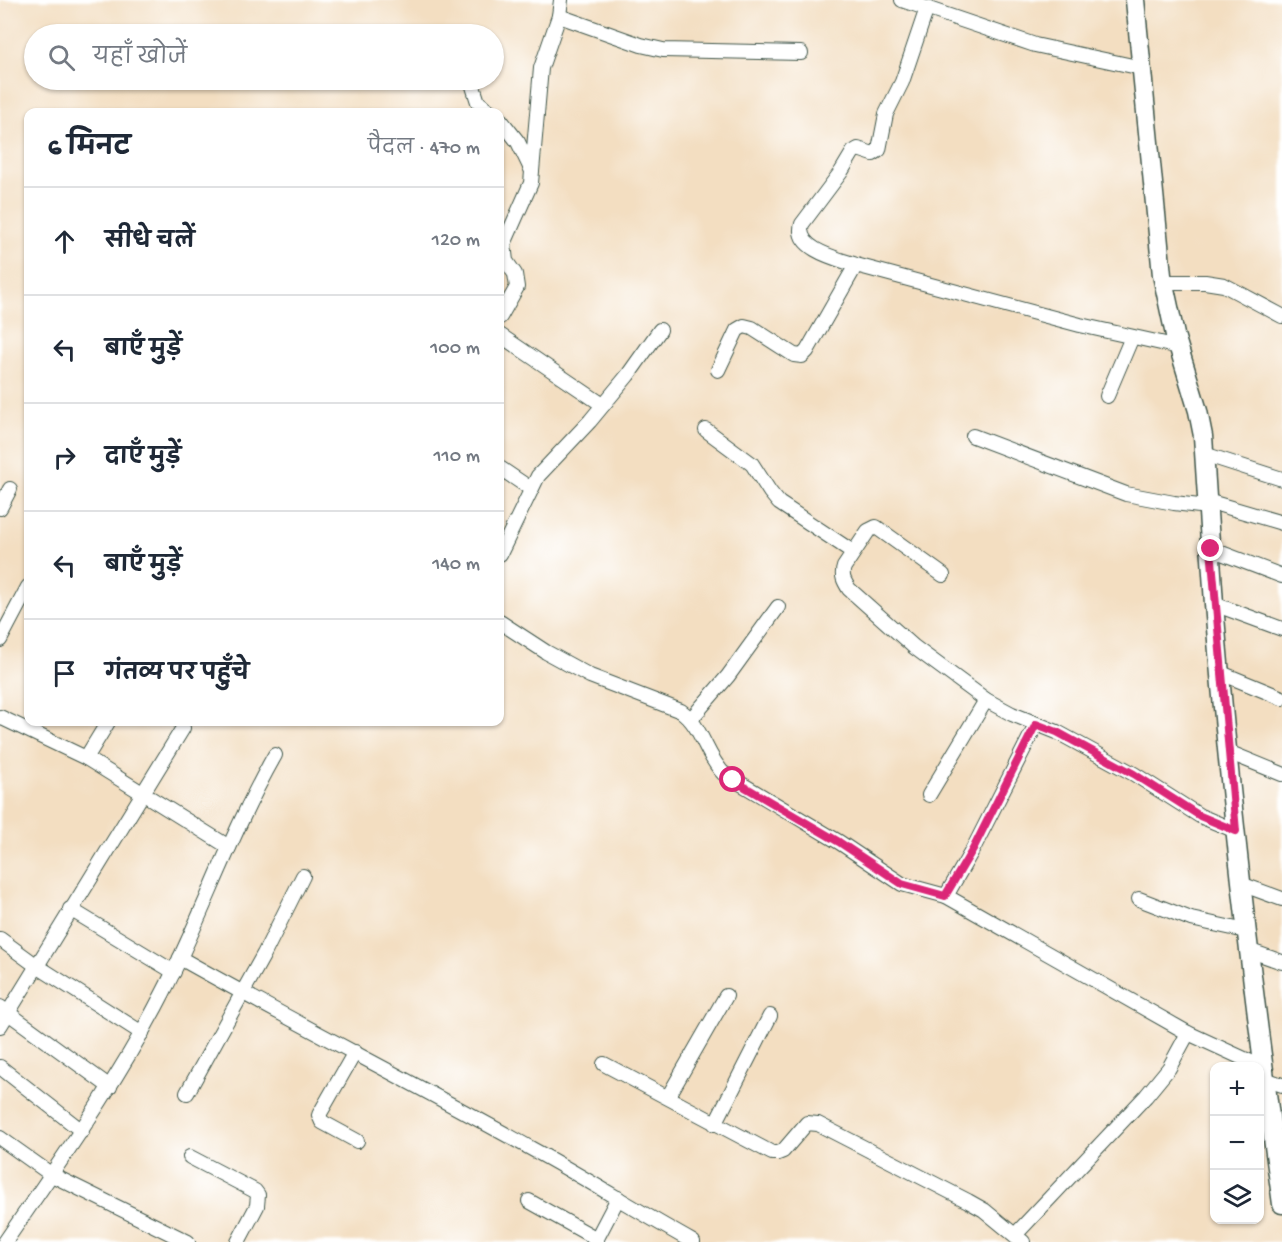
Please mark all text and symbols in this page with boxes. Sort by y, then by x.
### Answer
search box [24,24,504,90]
icon: search [45,41,78,74]
text: यहाँ खोजें [93,46,187,72]
text: 6 मिनट [48,134,130,165]
text: पैदल · 470 m [368,138,480,161]
icon: ahead [48,225,81,258]
text: सीधे चलें [105,230,195,256]
text: 120 m [432,230,480,253]
icon: left [48,333,81,366]
text: बाएँ मुड़ें [105,338,182,364]
text: 100 m [430,338,480,361]
icon: right [48,441,81,474]
text: दाएँ मुड़ें [105,446,181,472]
text: 110 m [434,446,480,469]
route end [1197,535,1223,561]
icon: left [48,549,81,582]
text: बाएँ मुड़ें [105,554,182,580]
text: 140 m [432,554,480,577]
icon: arrive [48,657,81,690]
text: गंतव्य पर पहुँचे [105,662,249,688]
route start [719,766,745,792]
map controls [1210,1062,1264,1224]
button: + [1210,1062,1264,1116]
button: − [1210,1116,1264,1170]
button: layers [1210,1170,1264,1224]

